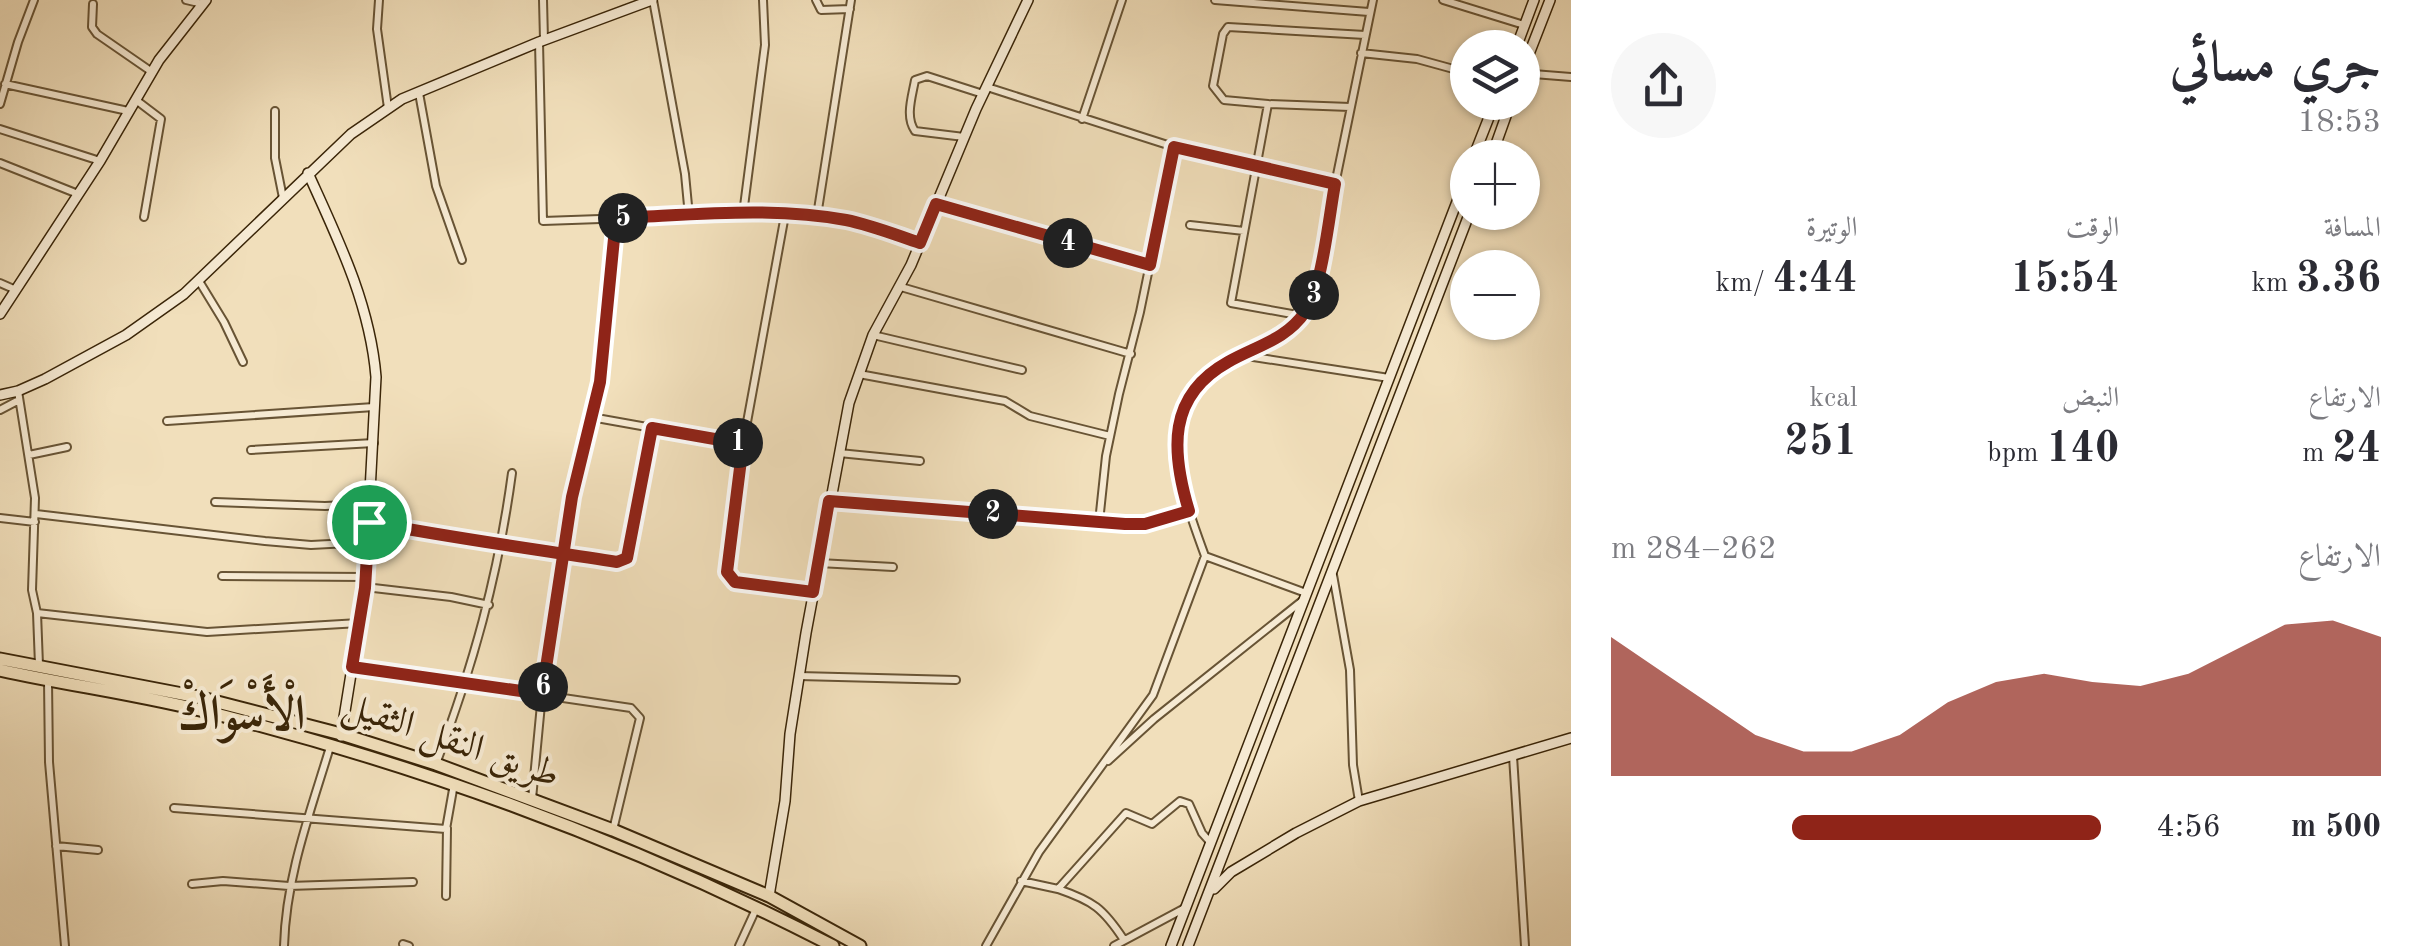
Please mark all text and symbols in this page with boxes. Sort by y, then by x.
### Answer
map controls [1450,30,1540,340]
button: layers [1450,30,1540,120]
button: share [1611,33,1716,138]
text: جري مسائي [2170,38,2381,93]
text: 18:53 [2298,107,2381,139]
button: + [1450,140,1540,230]
pin: 5 [598,193,648,243]
text: 5 [615,204,631,232]
text: الوتيرة [1806,215,1858,243]
text: الوقت [2066,215,2119,243]
text: المسافة [2324,215,2381,243]
pin: 4 [1043,218,1093,268]
text: 4 [1060,229,1076,257]
button: − [1450,250,1540,340]
text: 4:44 [1773,259,1858,301]
text: 15:54 [2010,259,2119,301]
text: 3.36 [2296,259,2381,301]
pin: 3 [1289,270,1339,320]
text: /km [1716,270,1773,298]
text: km [2252,270,2296,298]
text: 3 [1306,281,1322,309]
text: kcal [1810,385,1858,413]
text: النبض [2062,385,2119,413]
text: الارتفاع [2308,385,2381,413]
pin: 1 [713,418,763,468]
text: 251 [1785,422,1858,464]
text: 1 [730,429,746,457]
text: 140 [2046,429,2119,471]
text: 24 [2332,429,2381,471]
text: bpm [1987,440,2046,468]
text: m [2302,440,2332,468]
pin [327,480,412,565]
pin: 2 [968,489,1018,539]
icon: arrive [342,495,397,550]
text: 2 [985,500,1001,528]
text: 262–284 m [1611,534,1777,566]
text: الارتفاع [2298,542,2381,574]
pin: 6 [518,662,568,712]
text: 6 [535,673,551,701]
district label: الْأَسْوَاكْ [178,674,306,744]
street label: طريق النقل الثقيل [336,686,564,800]
text: 4:56 [2156,812,2221,844]
text: 500 m [2291,812,2381,844]

